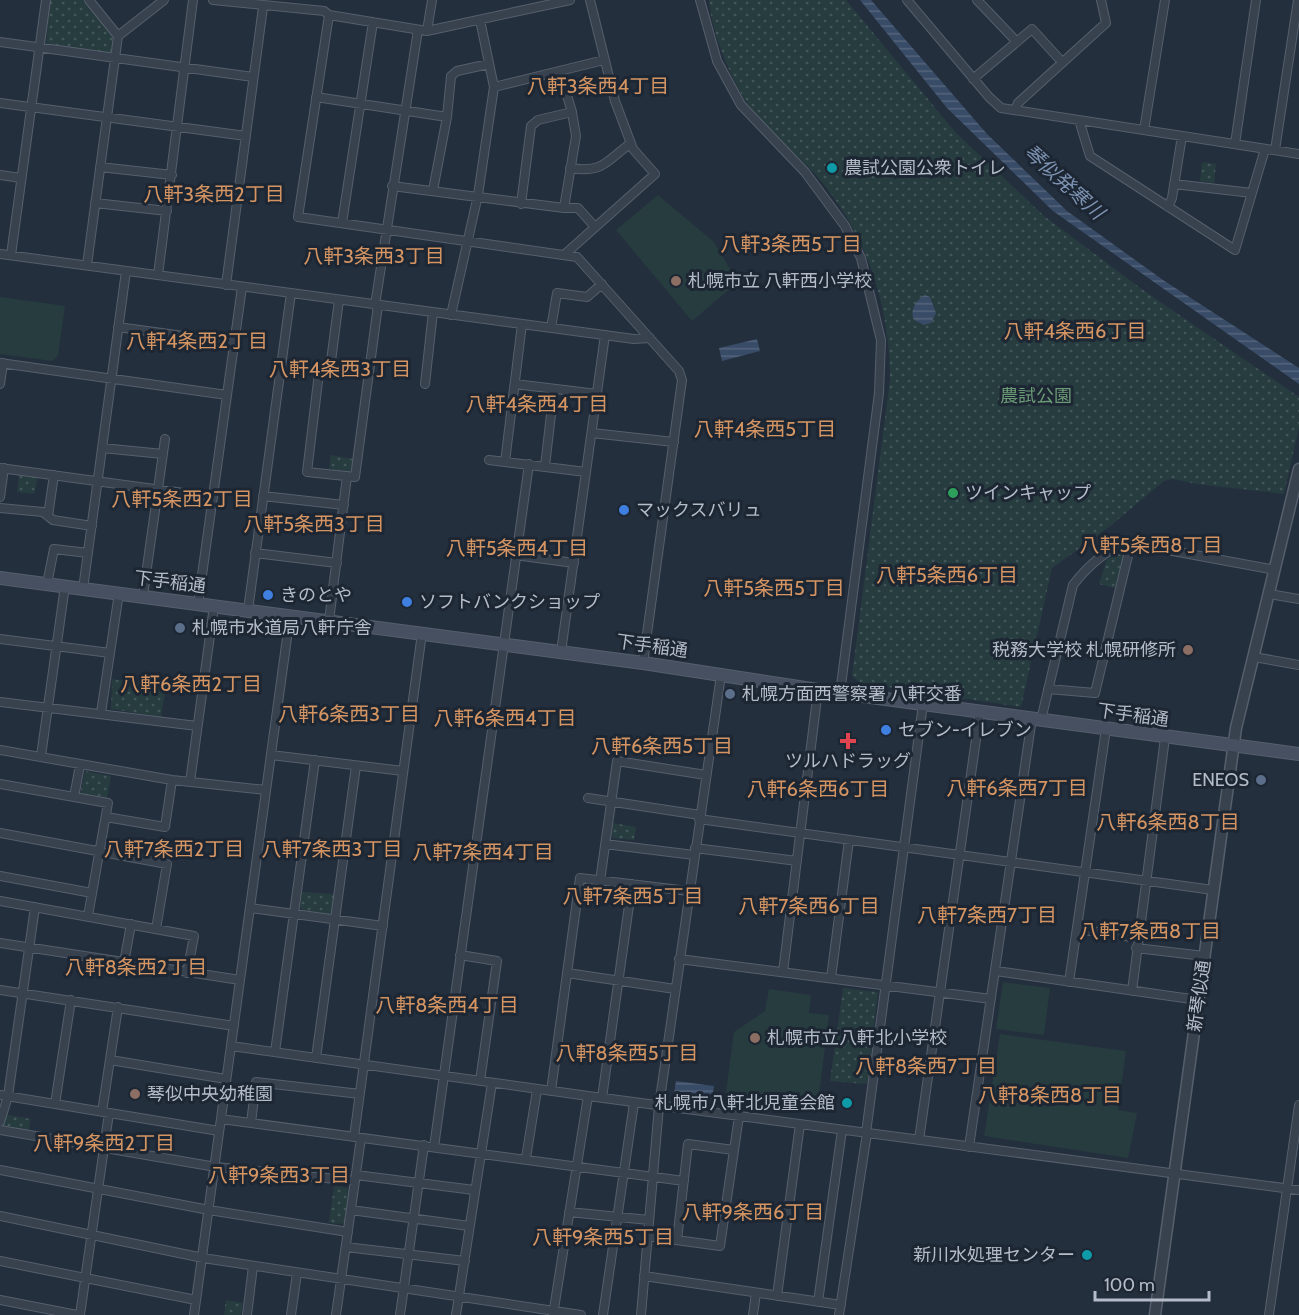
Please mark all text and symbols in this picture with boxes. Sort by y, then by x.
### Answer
district label: 八軒3条西4丁目 [527,74,669,98]
water label: 琴似発寒川 [1019,140,1111,226]
place label: 農試公園公衆トイレ [844,157,1006,179]
marker: 農試公園公衆トイレ [825,161,839,175]
district label: 八軒3条西2丁目 [143,182,285,206]
district label: 八軒3条西5丁目 [720,232,862,256]
district label: 八軒3条西3丁目 [303,244,445,268]
place label: 札幌市立 八軒西小学校 [688,270,872,292]
marker: 札幌市立 八軒西小学校 [669,274,683,288]
district label: 八軒4条西6丁目 [1004,319,1146,343]
district label: 八軒4条西2丁目 [126,329,268,353]
district label: 八軒4条西3丁目 [269,357,411,381]
park label: 農試公園 [1000,385,1072,407]
district label: 八軒4条西4丁目 [465,392,609,416]
district label: 八軒4条西5丁目 [694,417,836,441]
place label: ツインキャップ [965,482,1091,504]
marker: ツインキャップ [946,486,960,500]
district label: 八軒5条西2丁目 [111,487,253,511]
place label: マックスバリュ [636,499,761,521]
marker: マックスバリュ [617,503,631,517]
district label: 八軒5条西3丁目 [243,512,385,536]
district label: 八軒5条西8丁目 [1080,533,1222,557]
district label: 八軒5条西4丁目 [446,536,588,560]
district label: 八軒5条西6丁目 [876,563,1018,587]
street label: 下手稲通 [133,567,207,597]
district label: 八軒5条西5丁目 [703,576,845,600]
place label: きのとや [280,584,352,606]
marker: きのとや [261,588,275,602]
place label: ソフトバンクショップ [419,591,600,613]
marker: ソフトバンクショップ [400,595,414,609]
place label: 札幌市水道局八軒庁舎 [192,617,372,639]
marker: 札幌市水道局八軒庁舎 [173,621,187,635]
street label: 下手稲通 [615,630,689,662]
place label: 税務大学校 札幌研修所 [992,639,1176,661]
marker: 税務大学校 札幌研修所 [1181,643,1195,657]
district label: 八軒6条西2丁目 [120,672,262,696]
place label: 札幌方面西警察署 八軒交番 [742,683,962,705]
marker: 札幌方面西警察署 八軒交番 [723,687,737,701]
street label: 下手稲通 [1096,699,1170,731]
district label: 八軒6条西3丁目 [278,702,420,726]
district label: 八軒6条西4丁目 [434,706,576,730]
place label: セブン-イレブン [898,719,1032,741]
marker: セブン-イレブン [879,723,893,737]
district label: 八軒6条西5丁目 [591,734,733,758]
marker: ツルハドラッグ [841,734,855,748]
place label: ツルハドラッグ [785,750,911,772]
place label: ENEOS [1192,769,1249,791]
marker: ENEOS [1254,773,1268,787]
district label: 八軒6条西7丁目 [946,776,1088,800]
district label: 八軒6条西6丁目 [747,777,889,801]
district label: 八軒6条西8丁目 [1096,810,1240,834]
district label: 八軒7条西2丁目 [104,837,244,861]
district label: 八軒7条西3丁目 [262,837,402,861]
district label: 八軒7条西4丁目 [412,840,554,864]
district label: 八軒7条西5丁目 [563,884,703,908]
district label: 八軒7条西6丁目 [738,894,880,918]
district label: 八軒7条西7丁目 [917,903,1057,927]
district label: 八軒7条西8丁目 [1079,919,1221,943]
district label: 八軒8条西2丁目 [65,955,207,979]
street label: 新琴似通 [1183,959,1215,1033]
district label: 八軒8条西4丁目 [375,993,519,1017]
place label: 札幌市立八軒北小学校 [767,1027,947,1049]
marker: 札幌市立八軒北小学校 [748,1031,762,1045]
district label: 八軒8条西5丁目 [556,1041,698,1065]
district label: 八軒8条西7丁目 [855,1054,997,1078]
place label: 琴似中央幼稚園 [147,1083,273,1105]
district label: 八軒8条西8丁目 [978,1083,1122,1107]
marker: 琴似中央幼稚園 [128,1087,142,1101]
place label: 札幌市八軒北児童会館 [655,1092,835,1114]
marker: 札幌市八軒北児童会館 [840,1096,854,1110]
district label: 八軒9条西2丁目 [33,1131,175,1155]
district label: 八軒9条西3丁目 [208,1163,350,1187]
district label: 八軒9条西6丁目 [682,1200,824,1224]
district label: 八軒9条西5丁目 [532,1225,674,1249]
place label: 新川水処理センター [913,1244,1075,1266]
marker: 新川水処理センター [1080,1248,1094,1262]
scale bar [1095,1264,1209,1302]
text: 100 m [1104,1274,1155,1296]

